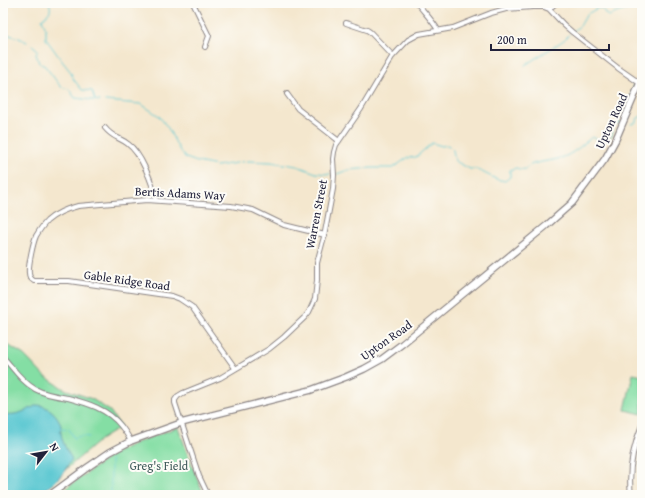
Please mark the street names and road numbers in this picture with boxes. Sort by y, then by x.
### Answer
street label: Upton Road [591,90,631,151]
street label: Warren Street [301,177,331,250]
street label: Bertis Adams Way [134,182,226,204]
street label: Gable Ridge Road [83,266,172,295]
street label: Upton Road [357,316,416,364]

